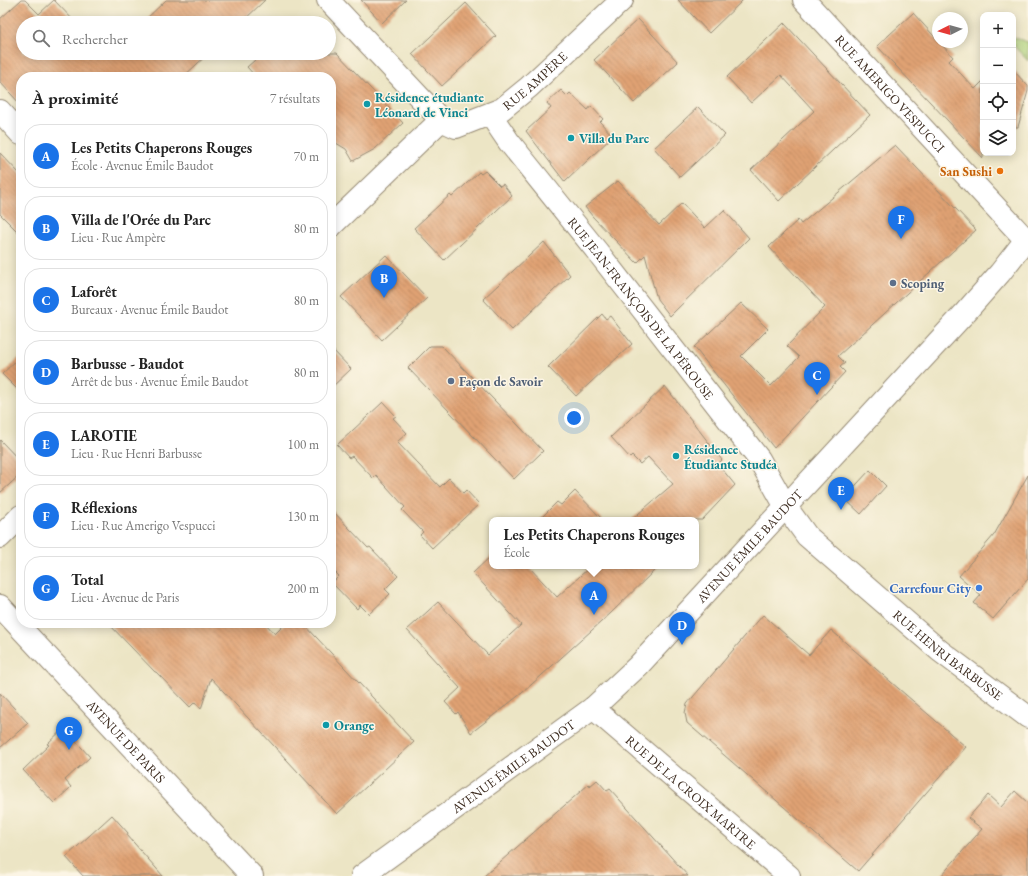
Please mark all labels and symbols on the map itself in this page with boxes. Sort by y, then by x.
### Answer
north arrow [932,12,968,48]
street label: RUE AMERIGO VESPUCCI [832,31,949,156]
street label: RUE AMPÈRE [499,47,570,114]
place label: Résidence étudiante Léonard de Vinci [375,89,485,121]
marker: Résidence étudiante Léonard de Vinci [362,99,372,109]
place label: Villa du Parc [579,130,650,147]
marker: Villa du Parc [566,133,576,143]
place label: San Sushi [940,163,992,180]
marker: San Sushi [995,166,1005,176]
pin: F [888,206,914,239]
street label: RUE JEAN-FRANÇOIS DE LA PÉROUSE [564,213,718,403]
pin: B [371,265,397,298]
place label: Scoping [901,275,945,292]
marker: Scoping [888,278,898,288]
pin: C [804,362,830,395]
place label: Façon de Savoir [459,373,543,390]
marker: Façon de Savoir [446,376,456,386]
your location [564,408,584,428]
place label: Résidence Étudiante Studéa [684,441,777,473]
marker: Résidence Étudiante Studéa [671,451,681,461]
pin: E [828,477,854,510]
street label: AVENUE ÉMILE BAUDOT [692,485,806,607]
place label: Carrefour City [890,580,972,597]
pin: A [581,582,607,615]
marker: Carrefour City [974,583,984,593]
street label: RUE HENRI BARBUSSE [890,606,1006,704]
pin: D [669,612,695,645]
street label: AVENUE DE PARIS [83,695,169,786]
street label: AVENUE ÉMILE BAUDOT [447,715,579,817]
pin: G [56,717,82,750]
place label: Orange [334,717,375,734]
marker: Orange [321,720,331,730]
street label: RUE DE LA CROIX MARTRE [622,731,760,853]

